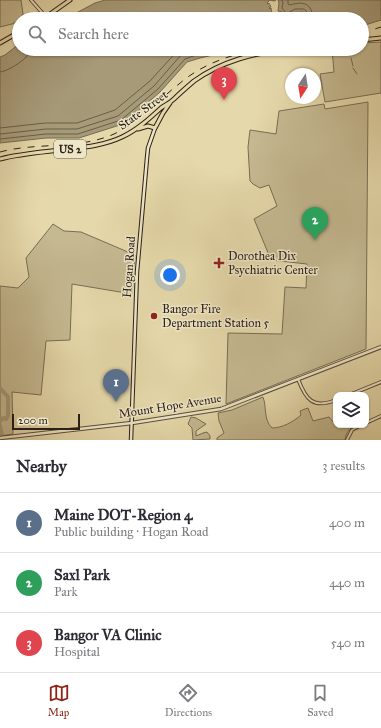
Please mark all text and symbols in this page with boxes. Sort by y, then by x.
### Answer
search box [12,12,369,56]
icon: search [26,23,48,45]
text: Search here [58,25,129,43]
pin: 3 [211,67,237,100]
north arrow [285,68,321,104]
street label: State Street [115,87,171,133]
road number: US 2 [54,140,86,158]
pin: 2 [302,207,328,240]
street label: Hogan Road [120,236,139,298]
place label: Dorothea Dix Psychiatric Center [228,249,318,277]
marker: Dorothea Dix Psychiatric Center [213,257,225,269]
your location [160,265,180,285]
place label: Bangor Fire Department Station 5 [162,302,270,330]
marker: Bangor Fire Department Station 5 [149,311,159,321]
pin: 1 [103,369,129,402]
street label: Mount Hope Avenue [118,391,222,421]
map controls [333,392,369,428]
button: layers [333,392,369,428]
scale bar [12,412,80,431]
text: 200 m [18,414,48,427]
text: Nearby [16,456,67,477]
text: 3 results [322,458,365,474]
text: Maine DOT-Region 4 [54,506,192,524]
text: 1 [26,515,32,531]
text: 400 m [329,515,365,531]
text: Public building · Hogan Road [54,524,209,540]
text: Saxl Park [54,566,110,584]
text: 2 [26,575,32,591]
text: 440 m [329,575,365,591]
text: Park [54,584,78,600]
text: Bangor VA Clinic [54,626,162,644]
text: 3 [26,635,32,651]
text: 540 m [331,635,365,651]
text: Hospital [54,644,100,660]
tab: Map [48,682,70,719]
tab: Directions [165,682,212,719]
tab: Saved [307,682,333,719]

